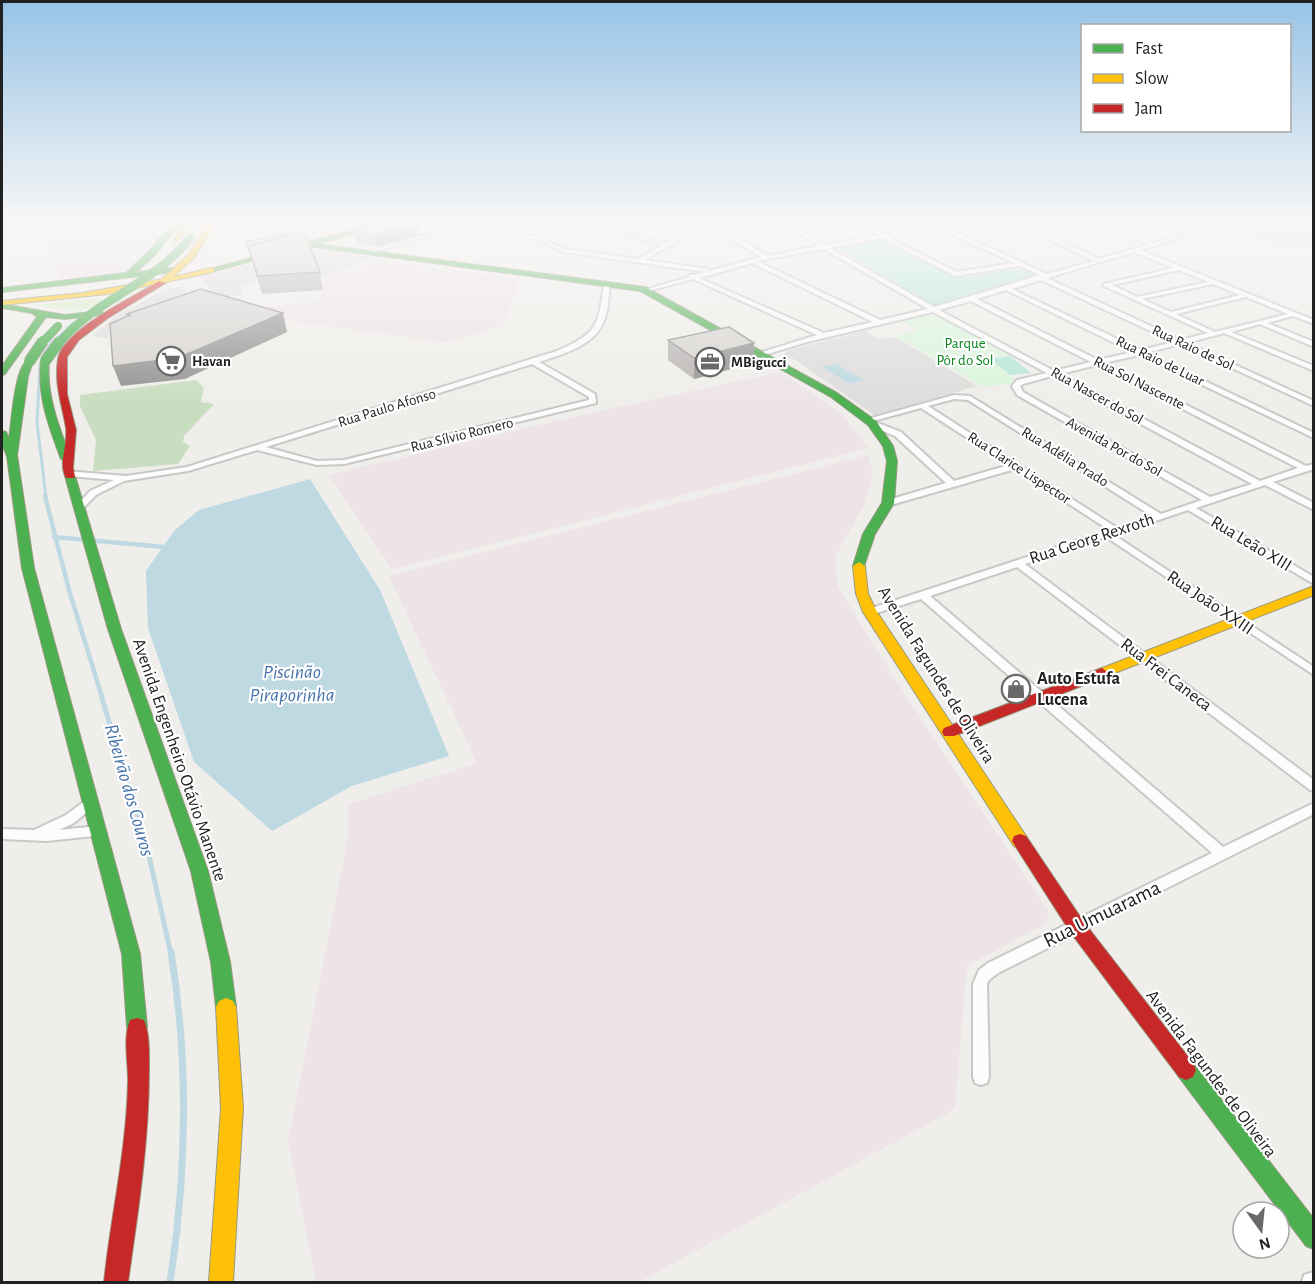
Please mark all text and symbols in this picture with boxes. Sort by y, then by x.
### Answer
legend [1081,24,1291,132]
text: Fast [1135,40,1163,58]
text: Slow [1135,70,1168,88]
text: Jam [1135,100,1163,118]
street label: Rua Raio de Sol [1150,322,1236,374]
street label: Rua Raio de Luar [1113,333,1207,389]
park label: Parque Pôr do Sol [936,336,994,368]
supermarket icon: Havan [155,345,187,377]
office icon: MBigucci [694,346,726,378]
place label: Havan [192,354,231,369]
street label: Rua Sol Nascente [1091,354,1187,412]
place label: MBigucci [731,355,786,370]
street label: Rua Nascer do Sol [1048,364,1146,428]
street label: Rua Paulo Afonso [336,386,438,430]
street label: Avenida Por do Sol [1064,414,1164,480]
street label: Rua Sílvio Romero [409,415,515,455]
street label: Rua Adélia Prado [1019,424,1111,490]
street label: Rua Clarice Lispector [965,429,1073,507]
street label: Rua Georg Rexroth [1027,510,1157,568]
street label: Rua Leão XIII [1207,513,1295,575]
street label: Rua João XXIII [1163,568,1257,638]
street label: Avenida Fagundes de Oliveira [874,583,998,767]
street label: Rua Frei Caneca [1117,635,1215,715]
street label: Avenida Engenheiro Otávio Manente [129,636,229,884]
water label: Piscinão Piraporinha [250,662,334,705]
place label: Auto Estufa Lucena [1037,670,1121,709]
shop icon: Auto Estufa Lucena [1000,673,1032,705]
water label: Ribeirão dos Couros [101,722,158,859]
street label: Rua Umuarama [1040,877,1164,951]
street label: Avenida Fagundes de Oliveira [1142,987,1280,1161]
north arrow [1231,1200,1291,1260]
text: N [1257,1234,1272,1253]

